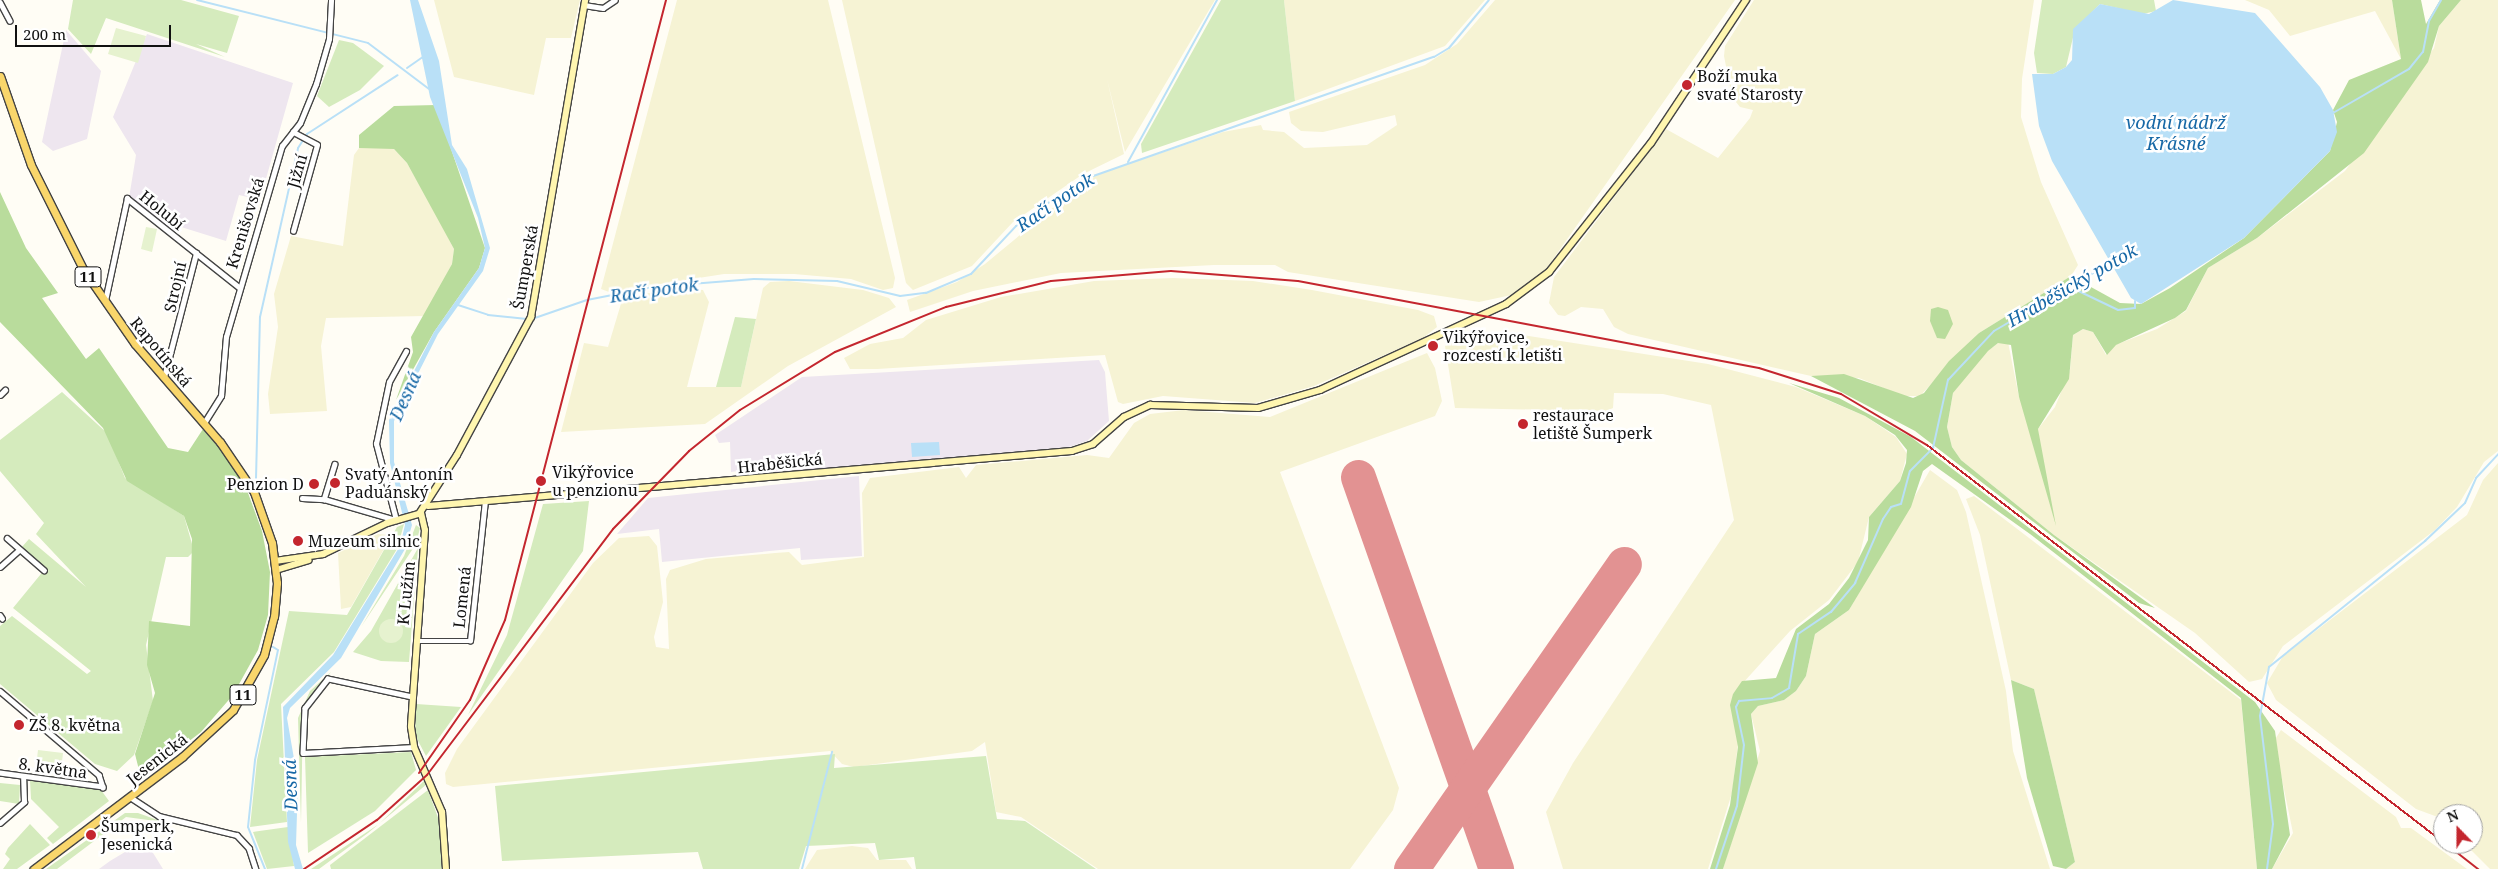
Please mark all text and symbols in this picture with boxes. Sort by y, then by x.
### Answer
scale bar [18,15,174,47]
text: 200 m [23,24,66,44]
place label: Boží muka svaté Starosty [1697,66,1803,104]
marker: Boží muka svaté Starosty [1681,79,1693,91]
water label: vodní nádrž Krásné [2126,112,2226,154]
street label: Jižní [283,152,311,190]
water label: Račí potok [1012,168,1098,236]
street label: Krenišovská [222,175,268,271]
street label: Holubí [136,186,188,234]
street label: Šumperská [508,223,542,311]
water label: Hraběšický potok [2003,239,2141,331]
street label: Strojní [160,260,190,314]
road number: 11 [74,264,102,290]
water label: Račí potok [608,273,700,307]
street label: Rapotínská [126,313,196,391]
place label: Vikýřovice, rozcestí k letišti [1443,327,1562,365]
marker: Vikýřovice, rozcestí k letišti [1427,340,1439,352]
water label: Desná [385,368,425,424]
place label: restaurace letiště Šumperk [1533,405,1652,443]
marker: restaurace letiště Šumperk [1517,418,1529,430]
street label: Hraběšická [736,449,824,477]
place label: Vikýřovice u penzionu [552,462,638,500]
place label: Svatý Antonín Paduánský [345,464,453,502]
place label: Penzion D [227,474,304,494]
marker: Vikýřovice u penzionu [534,474,548,488]
marker: Svatý Antonín Paduánský [329,477,341,489]
marker: Penzion D [308,478,320,490]
place label: Muzeum silnic [308,531,420,551]
marker: Muzeum silnic [292,535,304,547]
street label: K Lužím [393,560,419,626]
street label: Lomená [449,565,475,629]
road number: 11 [229,682,257,708]
place label: ZŠ 8. května [29,715,121,735]
marker: ZŠ 8. května [13,719,25,731]
street label: Jesenická [123,729,191,789]
street label: 8. května [17,754,89,782]
water label: Desná [278,759,302,811]
north arrow [2433,804,2483,854]
text: N [2444,805,2461,826]
place label: Šumperk, Jesenická [101,816,174,854]
marker: Šumperk, Jesenická [85,829,97,841]

